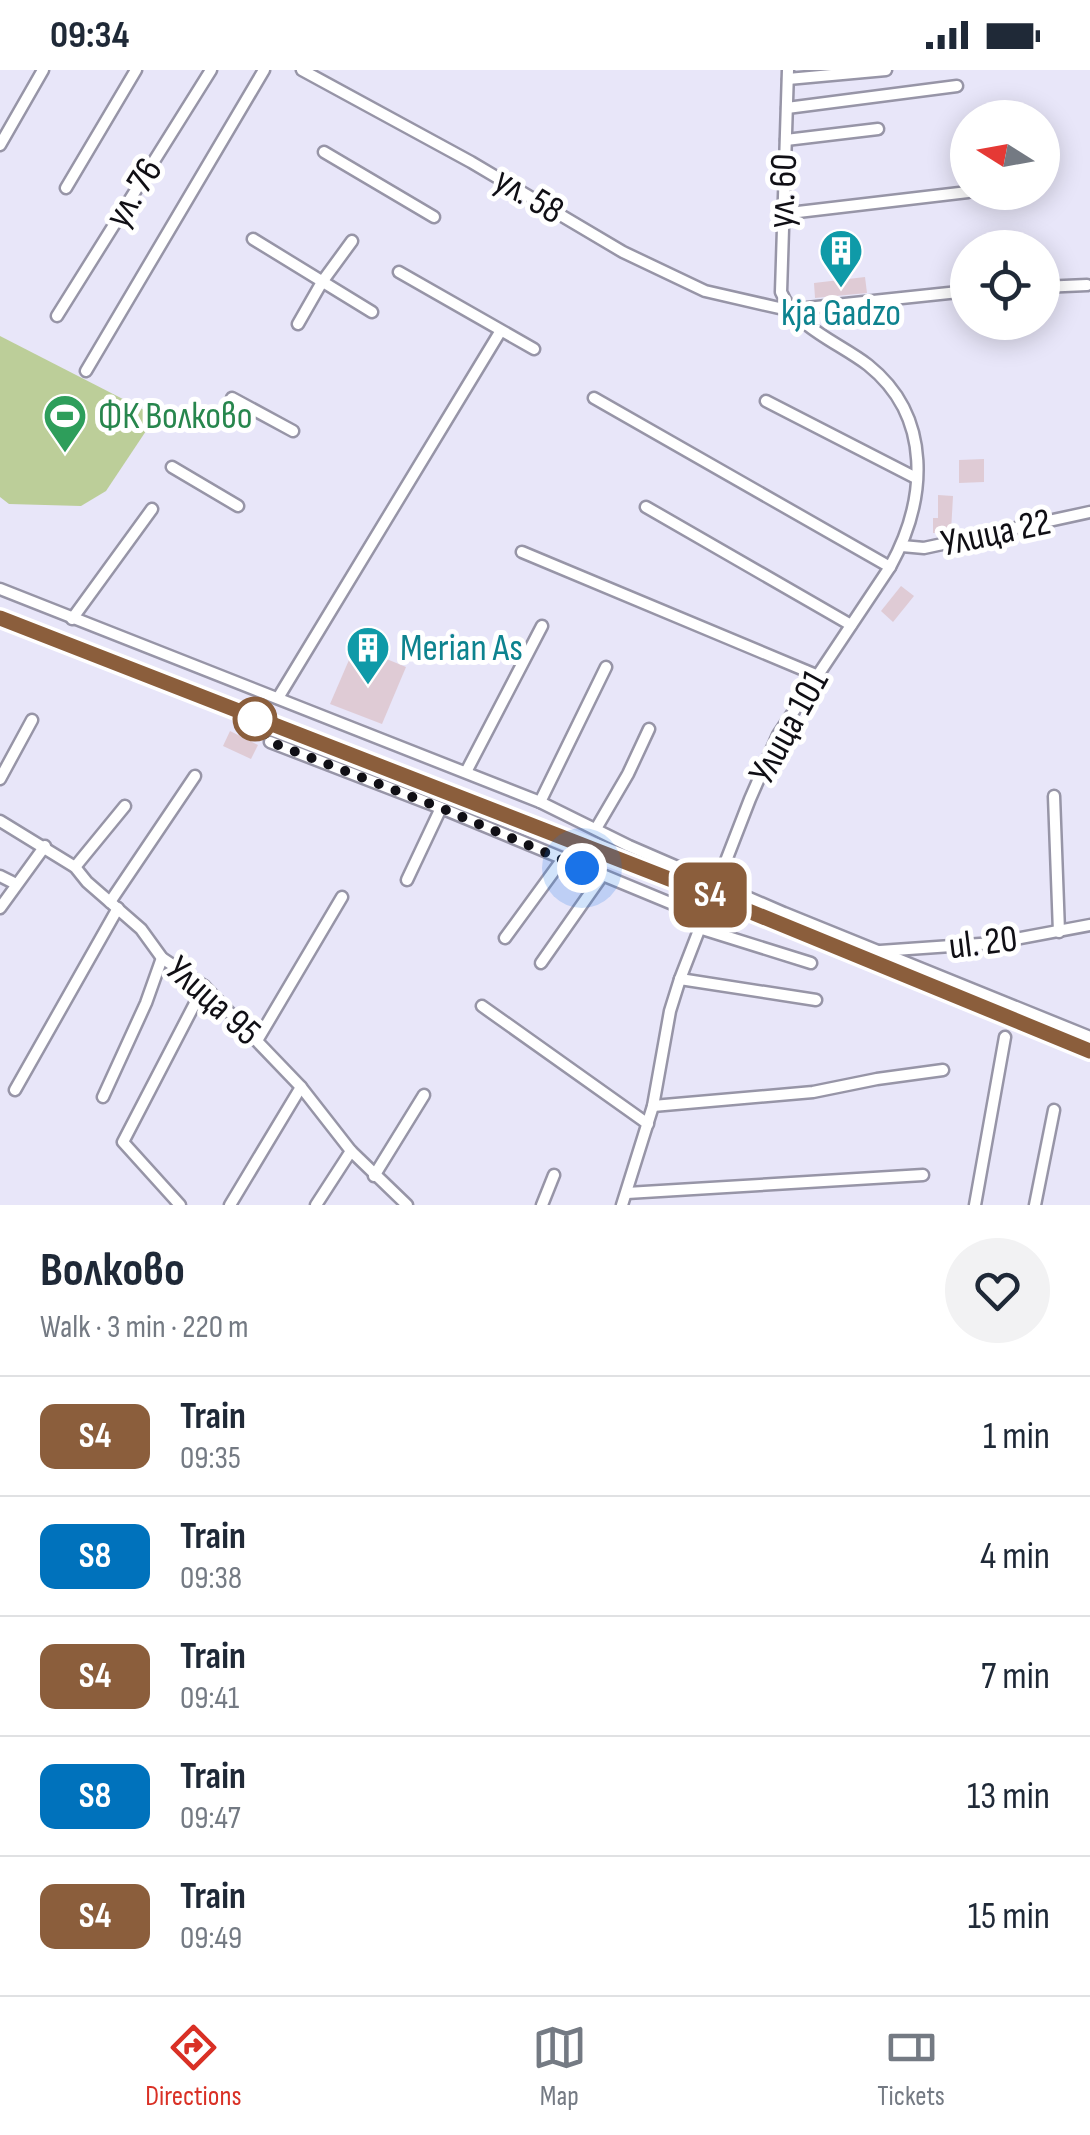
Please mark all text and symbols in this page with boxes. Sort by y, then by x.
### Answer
text: 09:34 [50,13,129,58]
north arrow [950,100,1060,210]
map controls [950,100,1060,340]
street label: ул. 76 [96,150,172,236]
street label: ул. 60 [759,153,807,229]
street label: ул. 58 [486,158,572,234]
building icon: kja Gadzo [818,228,864,289]
button: locate [950,230,1060,340]
place label: kja Gadzo [781,291,901,336]
sports icon: ФК Волково [42,393,88,454]
place label: ФК Волково [98,394,253,439]
street label: Улица 22 [937,499,1055,567]
building icon: Merian As [345,625,391,686]
place label: Merian As [400,626,523,671]
street label: Улица 101 [739,662,839,792]
unlabelled marker [234,698,276,740]
your location [557,843,607,893]
line badge: S4 [665,862,755,928]
text: S4 [694,874,726,917]
street label: ul. 20 [946,916,1020,970]
street label: Улица 95 [156,947,270,1055]
button: heart [945,1238,1050,1343]
text: Волково [40,1242,185,1299]
text: Walk · 3 min · 220 m [40,1308,249,1347]
text: Train [180,1394,246,1439]
text: 1 min [983,1414,1050,1459]
text: S4 [79,1415,111,1458]
text: 09:35 [180,1439,241,1478]
text: Train [180,1514,246,1559]
text: 4 min [980,1534,1050,1579]
text: S8 [79,1535,111,1578]
text: 09:38 [180,1559,242,1598]
text: Train [180,1634,246,1679]
text: 7 min [981,1654,1050,1699]
text: S4 [79,1655,111,1698]
text: 09:41 [180,1679,239,1718]
text: Train [180,1754,246,1799]
text: 13 min [967,1774,1050,1819]
text: S8 [79,1775,111,1818]
text: 09:47 [180,1799,240,1838]
text: Train [180,1874,246,1919]
text: 15 min [968,1894,1050,1939]
text: S4 [79,1895,111,1938]
text: 09:49 [180,1919,242,1958]
tab: Directions [145,2020,241,2113]
tab: Map [532,2020,587,2113]
tab: Tickets [877,2020,945,2113]

